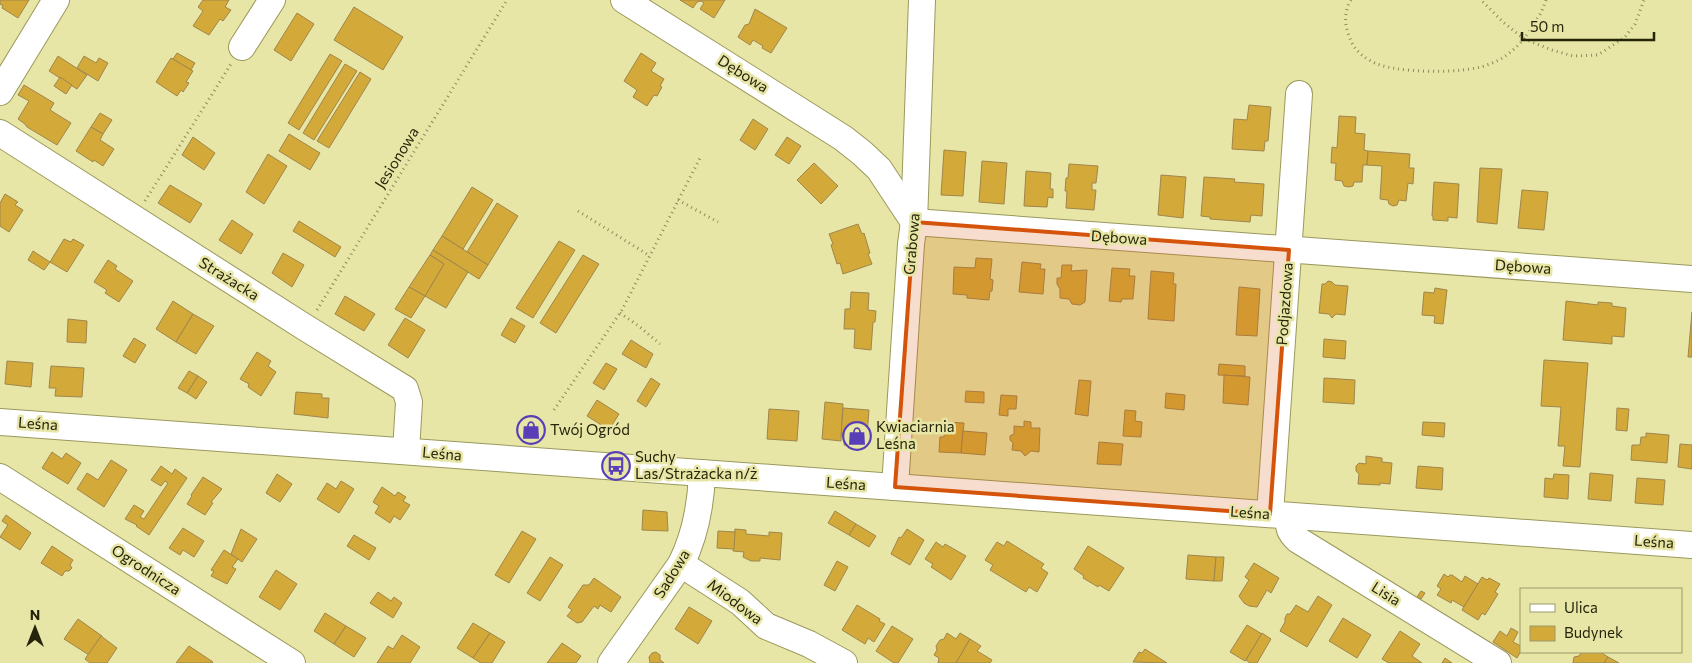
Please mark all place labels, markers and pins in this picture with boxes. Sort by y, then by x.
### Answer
shop icon: Twój Ogród [516,415,546,445]
place label: Kwiaciarnia Leśna [876,417,955,452]
place label: Twój Ogród [550,420,630,438]
shop icon: Kwiaciarnia Leśna [842,421,872,451]
place label: Suchy Las/Strażacka n/ż [635,447,757,482]
bus stop icon: Suchy Las/Strażacka n/ż [601,451,631,481]

